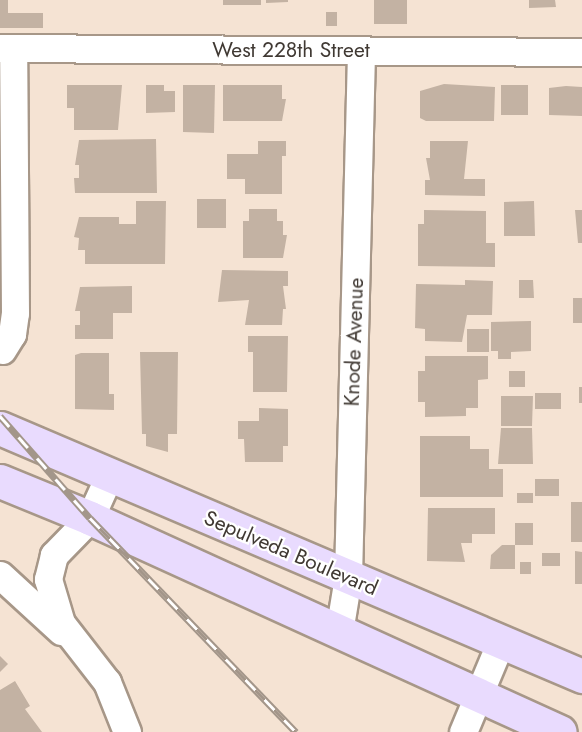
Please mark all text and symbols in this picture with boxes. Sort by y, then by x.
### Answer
street label: West 228th Street [212,37,370,63]
street label: Knode Avenue [339,277,369,407]
street label: Sepulveda Boulevard [200,505,382,601]

